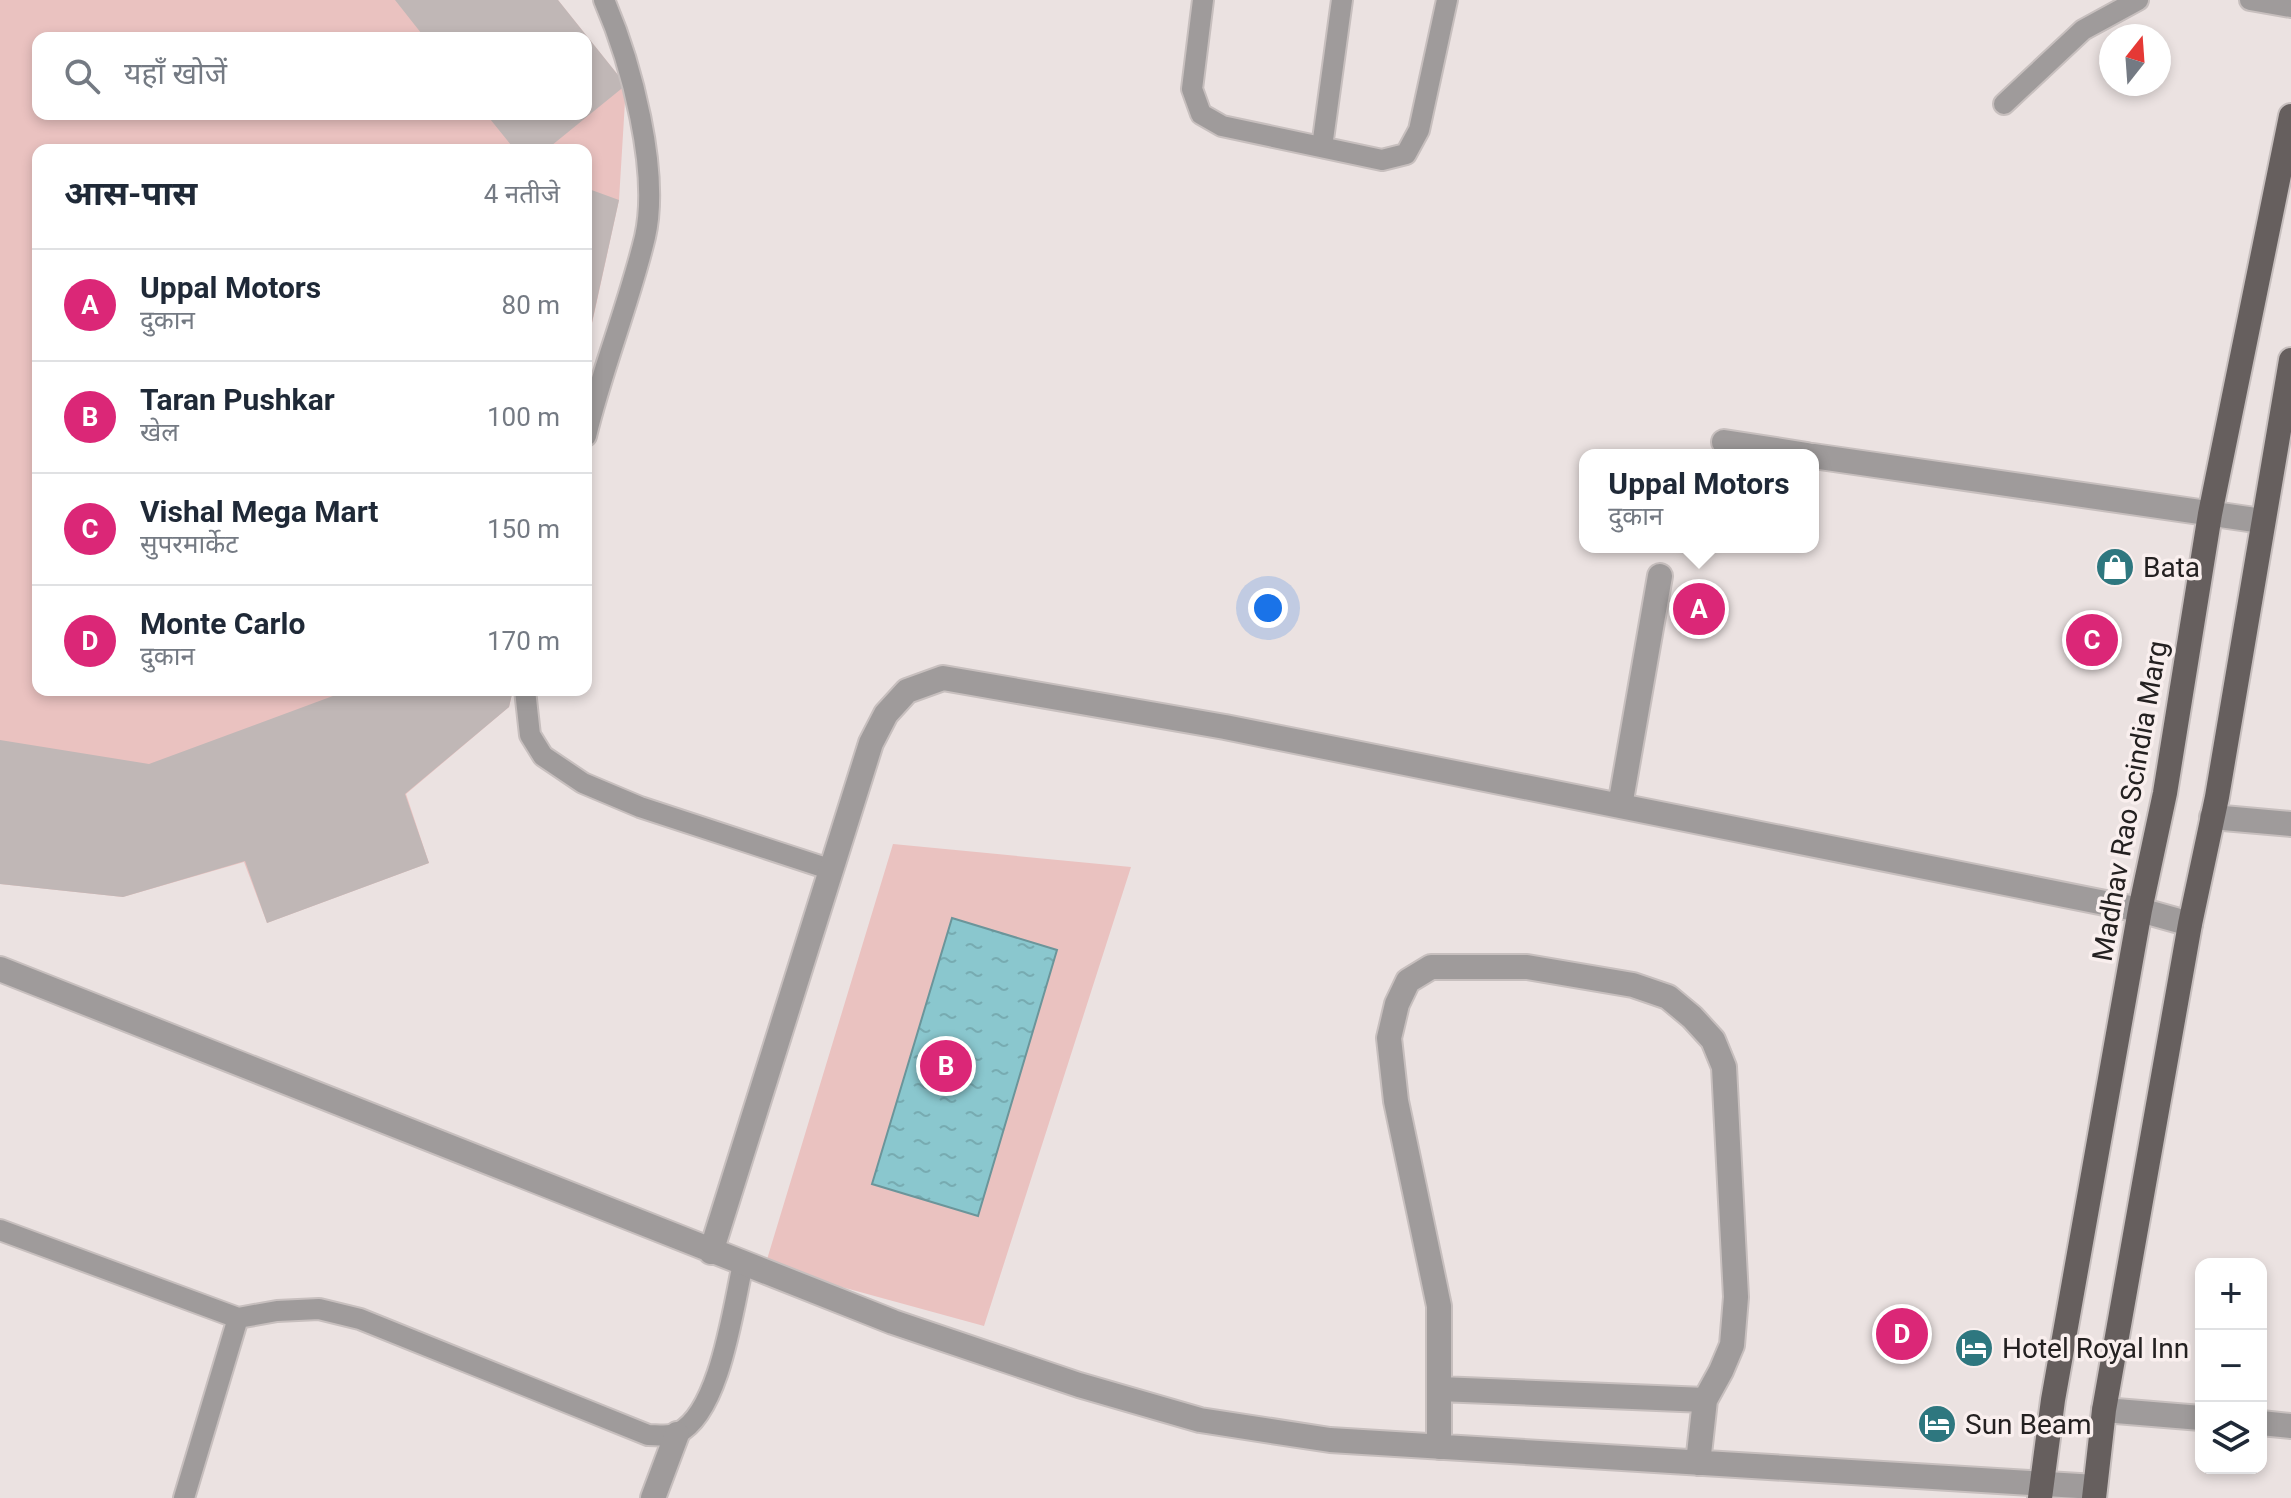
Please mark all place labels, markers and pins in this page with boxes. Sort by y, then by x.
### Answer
shop icon: Bata [2094,546,2136,588]
place label: Bata [2143,551,2200,584]
pin: A [1673,579,1725,639]
pin: C [2066,610,2118,670]
pin: B [920,1036,972,1096]
pin: D [1876,1304,1928,1364]
hotel icon: Hotel Royal Inn [1953,1327,1995,1369]
place label: Hotel Royal Inn [2002,1332,2189,1365]
hotel icon: Sun Beam [1916,1403,1958,1445]
place label: Sun Beam [1965,1408,2092,1441]

